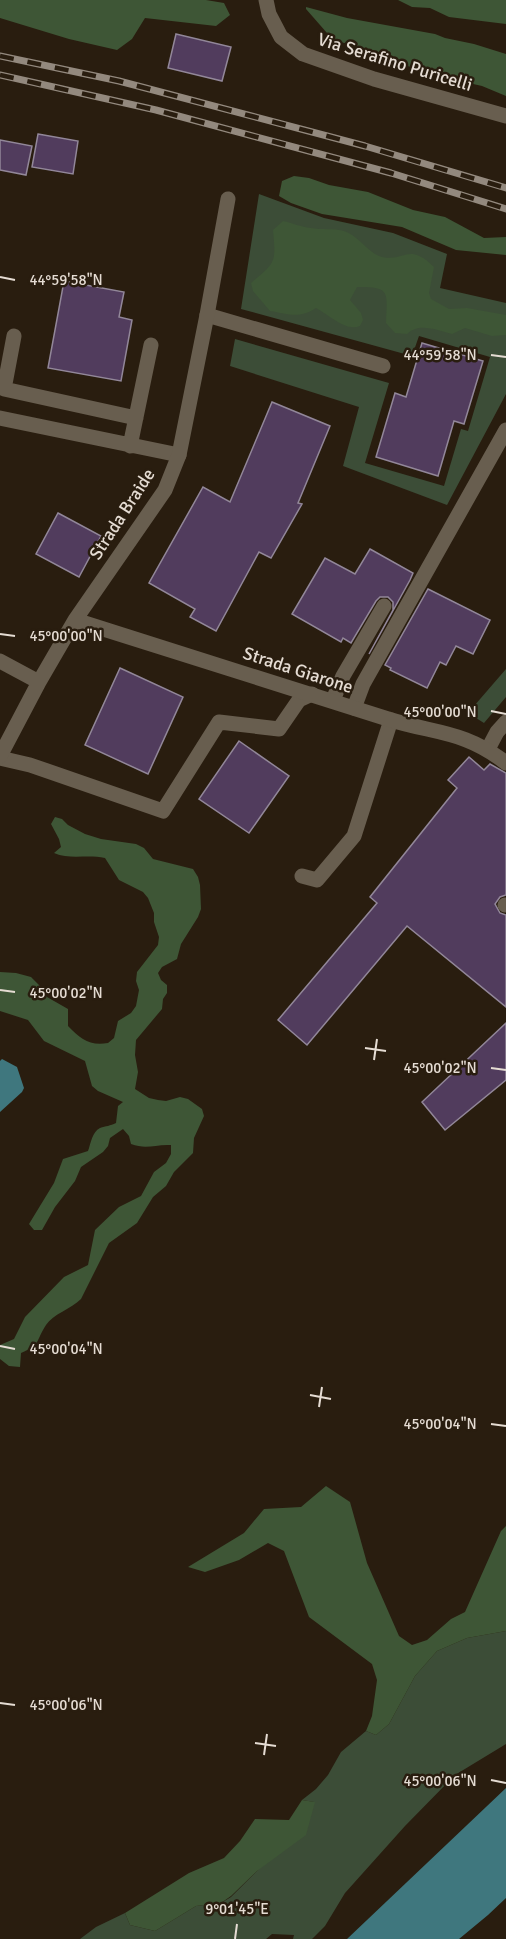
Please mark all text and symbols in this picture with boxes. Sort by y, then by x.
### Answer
street label: Via Serafino Puricelli [315,28,475,96]
text: 44°59'58"N [29,271,103,289]
text: 44°59'58"N [403,346,477,364]
street label: Strada Braide [84,464,160,564]
text: 45°00'00"N [29,627,103,645]
street label: Strada Giarone [240,642,356,698]
text: 45°00'00"N [403,703,477,721]
text: 45°00'02"N [29,984,103,1002]
text: 45°00'02"N [403,1059,477,1077]
text: 45°00'04"N [29,1340,103,1358]
text: 45°00'04"N [403,1415,477,1433]
text: 45°00'06"N [29,1696,103,1714]
text: 45°00'06"N [403,1772,477,1790]
text: 9°01'45"E [205,1900,269,1918]

